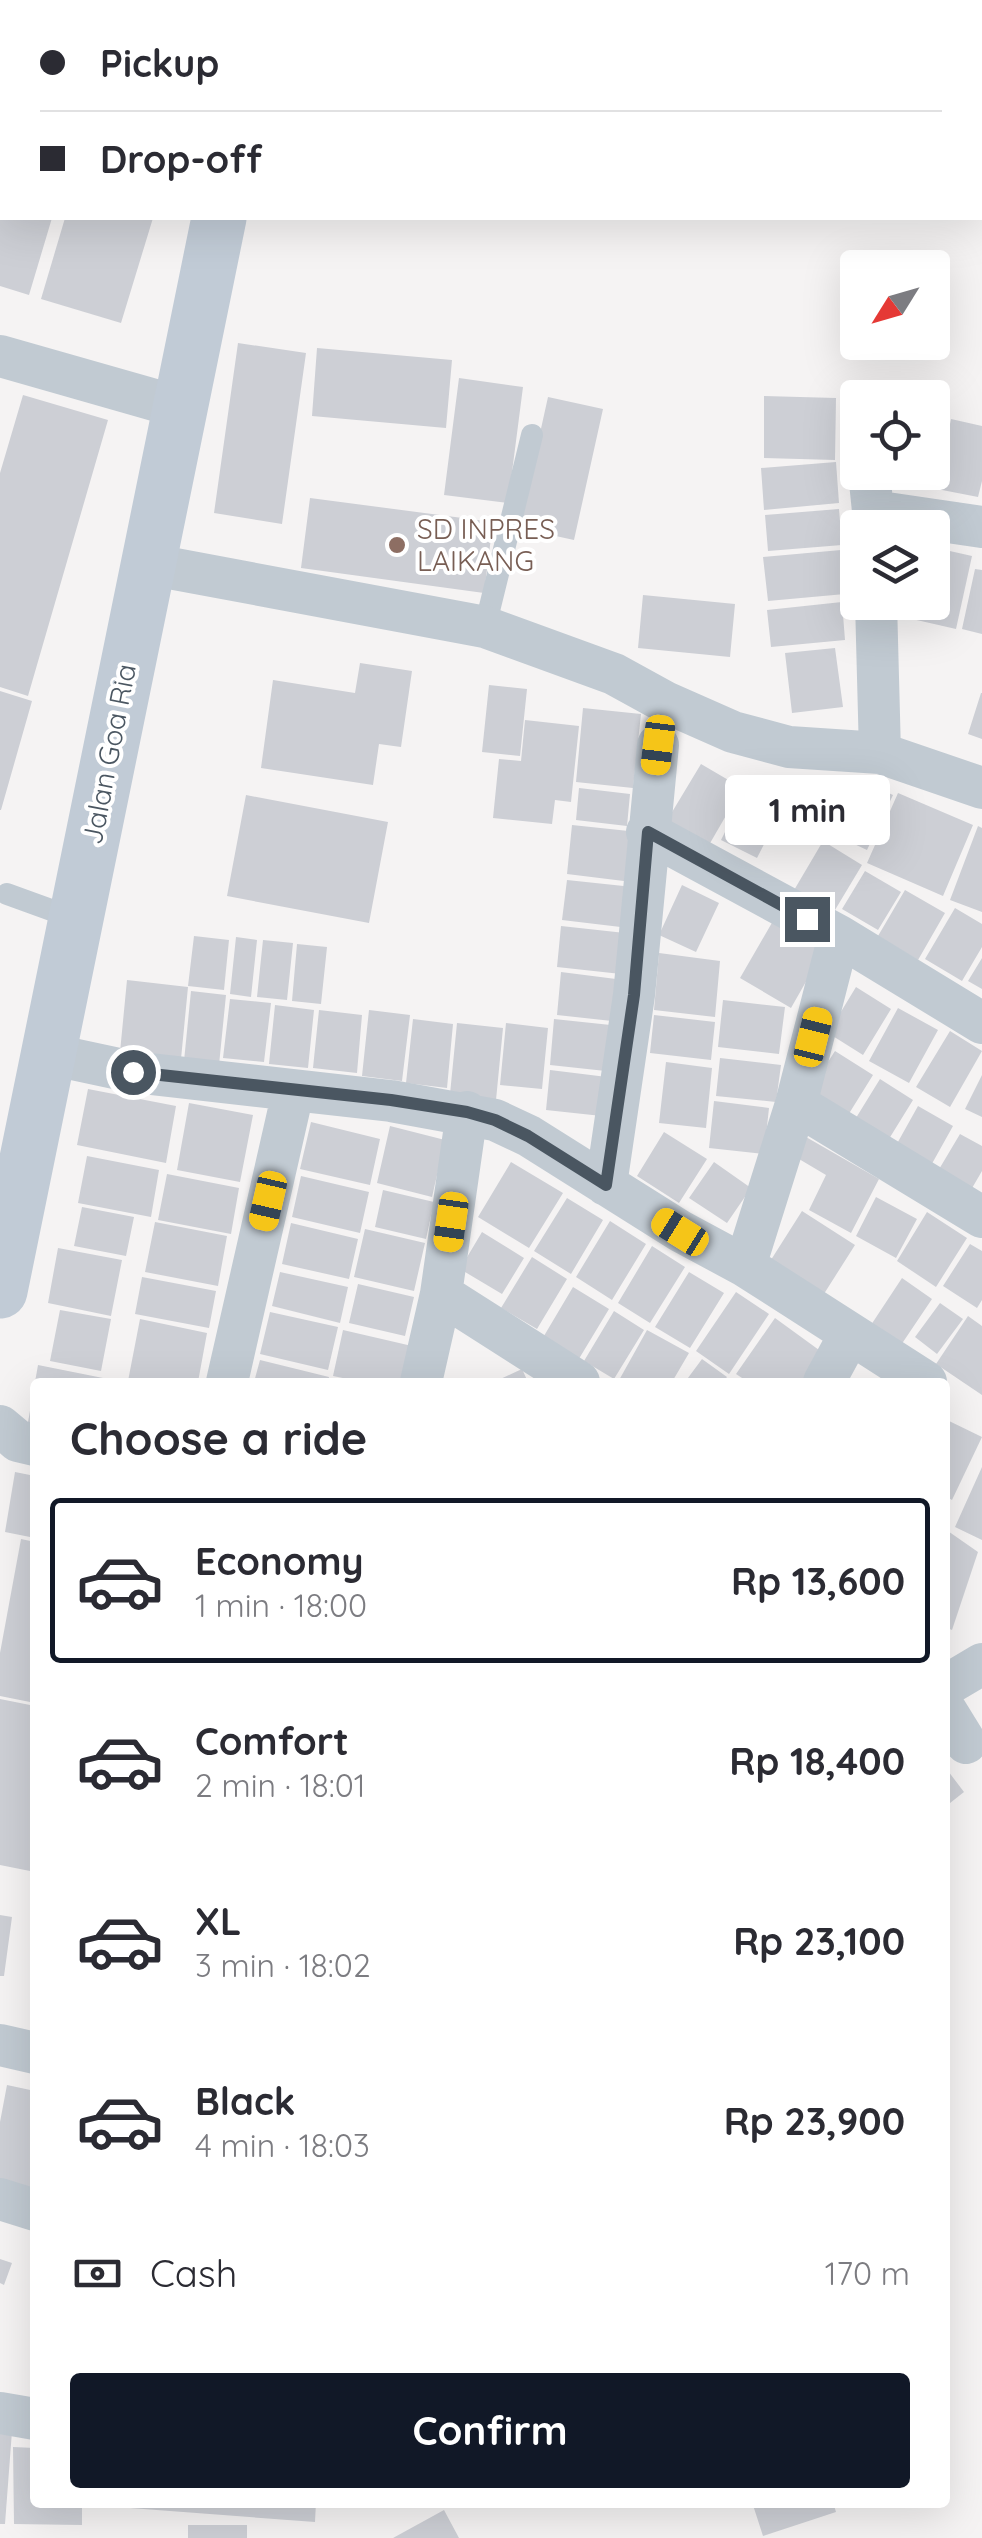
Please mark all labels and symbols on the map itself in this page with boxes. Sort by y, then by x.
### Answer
north arrow [840,250,950,360]
place label: SD INPRES LAIKANG [417,511,555,578]
marker: SD INPRES LAIKANG [386,534,408,556]
street label: Jalan Goa Ria [74,661,143,847]
car [639,713,677,777]
callout: 1 min [724,774,890,844]
route end [785,897,830,942]
car [791,1004,835,1070]
route start [111,1050,156,1095]
car [247,1168,289,1234]
car [432,1190,470,1254]
car [647,1203,713,1261]

